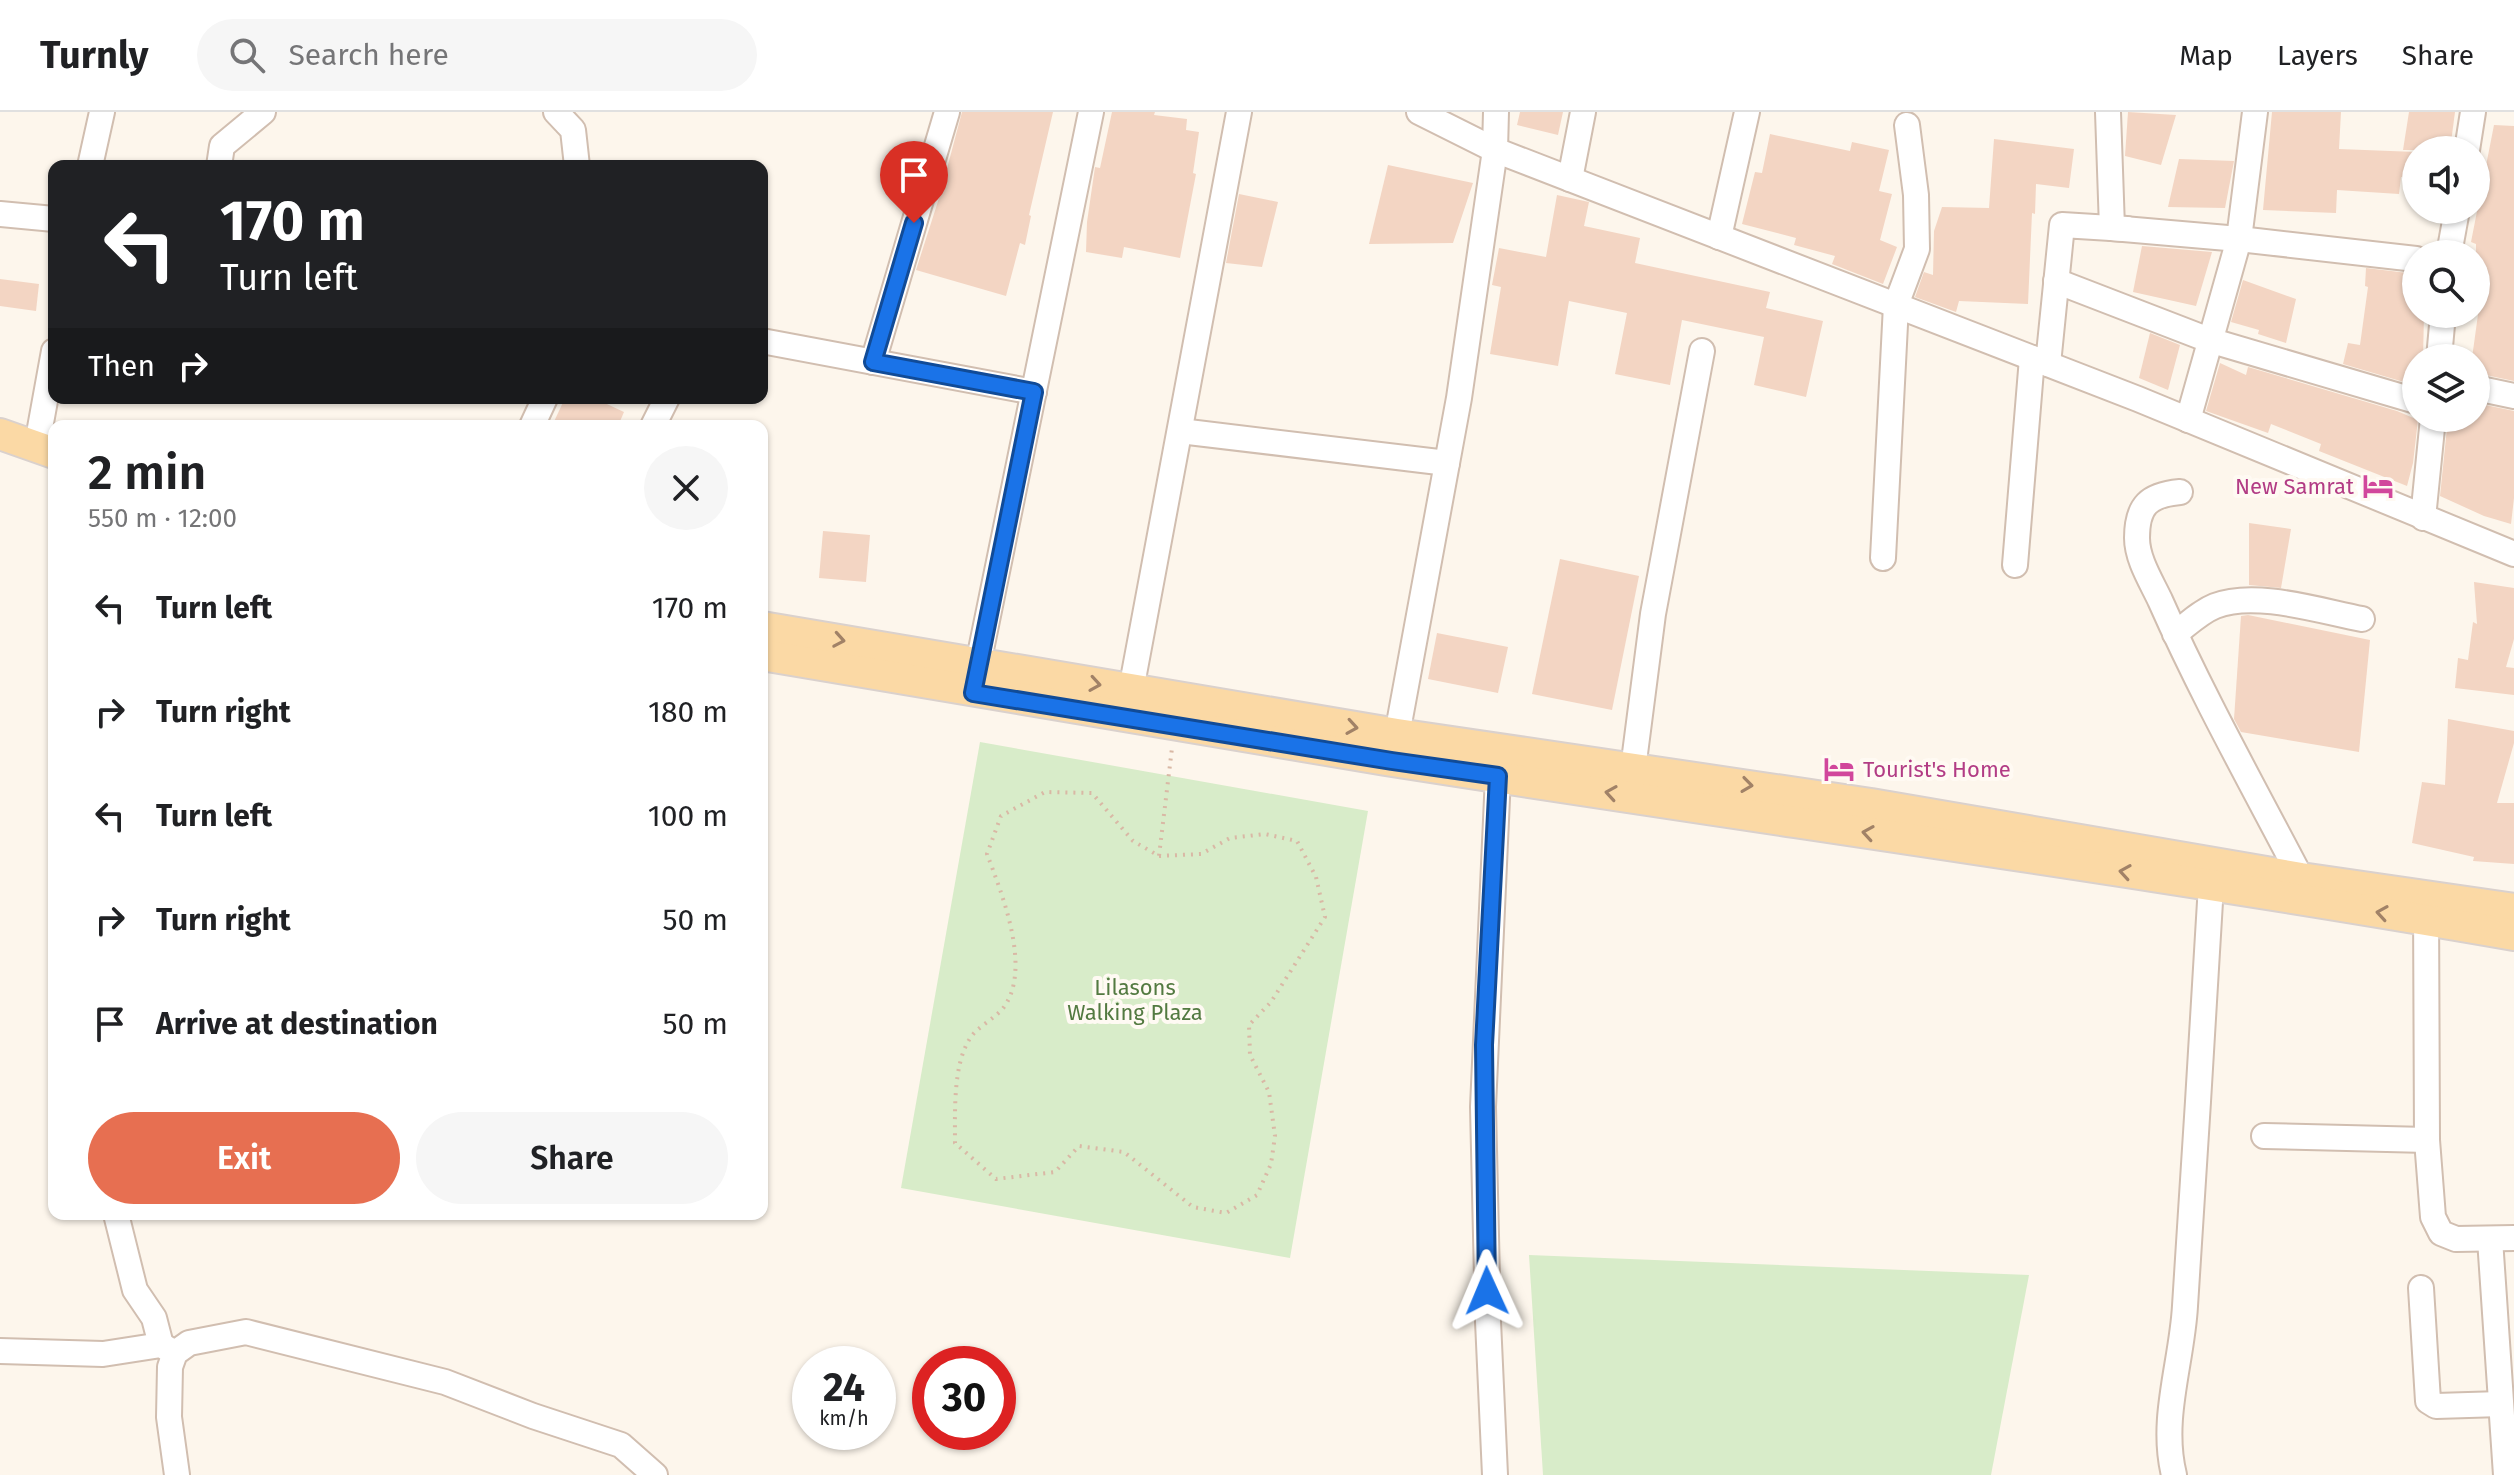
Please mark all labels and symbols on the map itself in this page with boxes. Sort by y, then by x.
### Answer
pin [880,141,948,223]
hotel icon: New Samrat [2361,469,2395,503]
place label: New Samrat [2235,473,2354,500]
one-way arrow [832,631,846,648]
one-way arrow [1088,675,1102,692]
one-way arrow [1345,717,1358,734]
hotel icon: Tourist's Home [1822,752,1856,786]
place label: Tourist's Home [1863,756,2011,783]
one-way arrow [1740,776,1754,793]
one-way arrow [1604,785,1618,802]
one-way arrow [1861,825,1875,842]
one-way arrow [2118,864,2132,881]
one-way arrow [2375,905,2389,922]
park label: Lilasons Walking Plaza [1067,974,1203,1026]
position arrow [1445,1249,1529,1333]
speed limit sign: 30 [912,1346,1016,1450]

